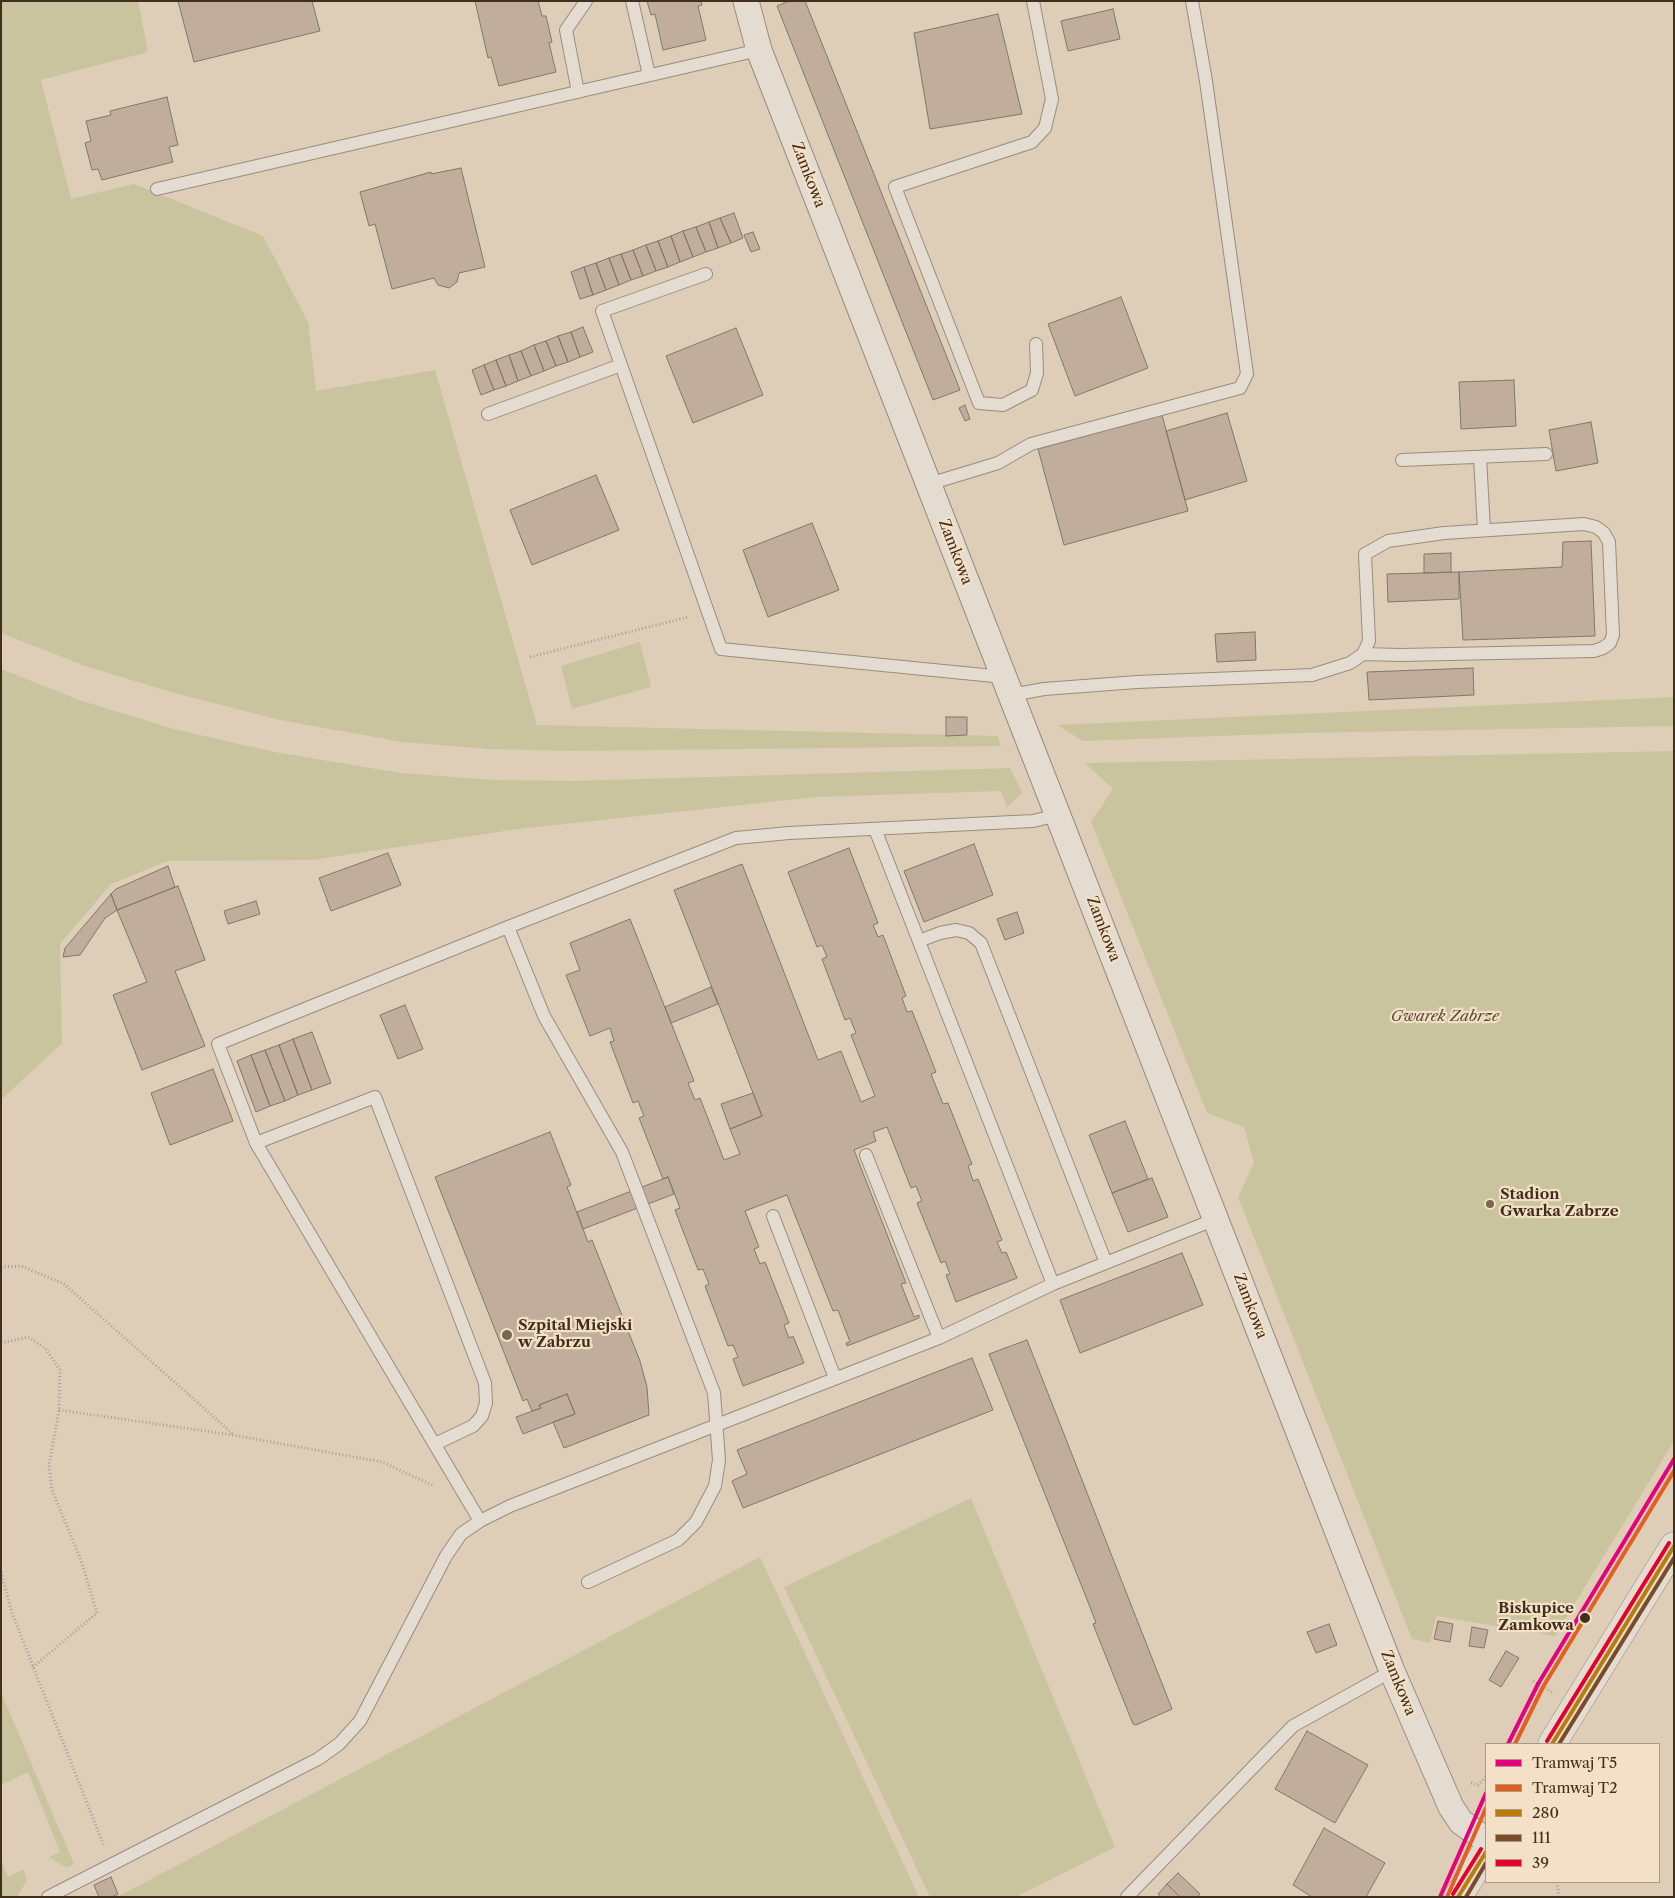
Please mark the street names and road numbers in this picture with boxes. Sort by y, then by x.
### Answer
street label: Zamkowa [787,140,829,210]
street label: Zamkowa [934,517,976,587]
street label: Zamkowa [1082,894,1124,964]
street label: Zamkowa [1229,1271,1271,1341]
street label: Zamkowa [1377,1648,1419,1718]

